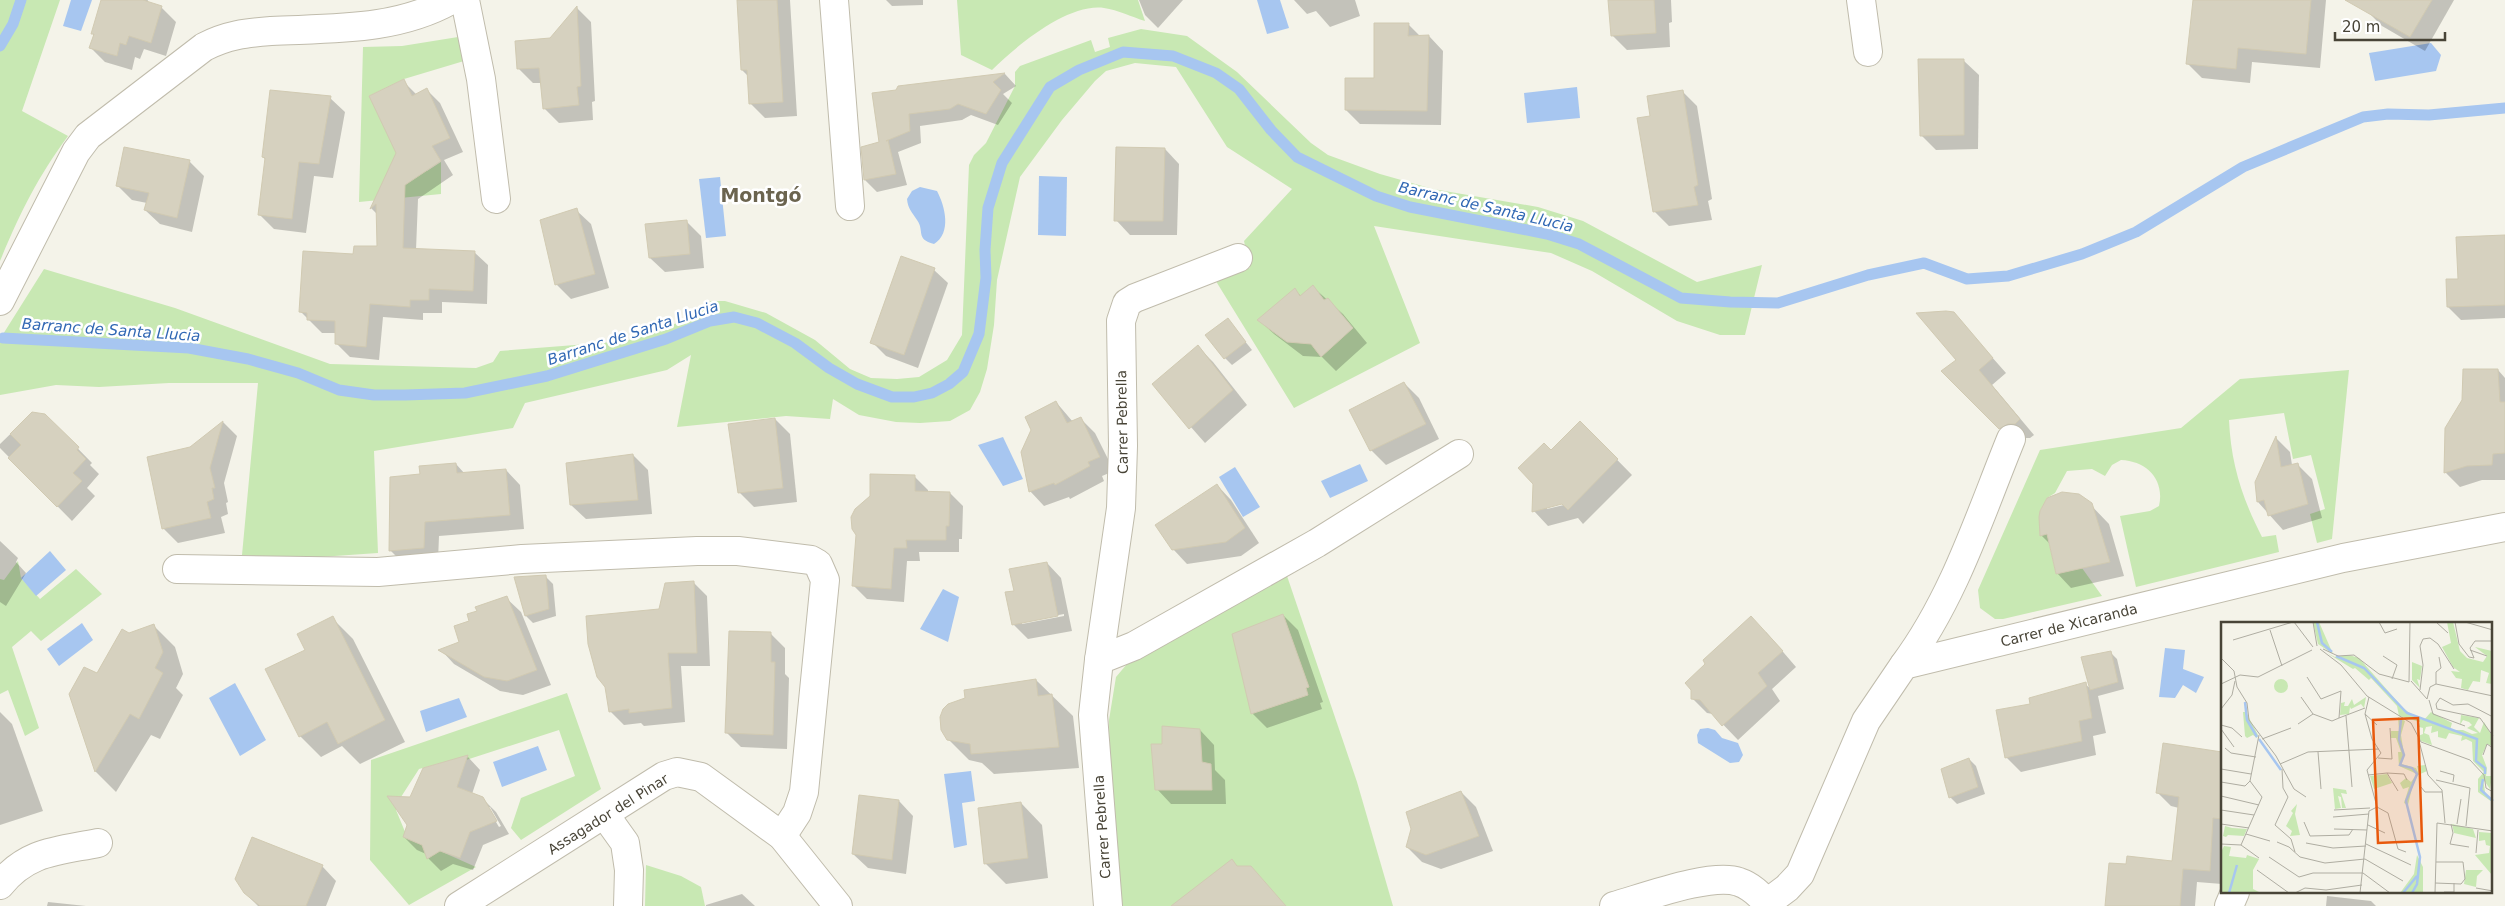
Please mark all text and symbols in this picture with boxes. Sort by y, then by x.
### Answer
scale bar [2335,10,2445,42]
text: 20 m [2342,18,2380,36]
water label: Barranc de Santa Llucia [1397,178,1575,236]
district label: Montgó [720,184,802,206]
water label: Barranc de Santa Llucia [545,297,721,369]
water label: Barranc de Santa Llucia [21,315,201,345]
street label: Carrer Pebrella [1113,370,1131,474]
street label: Carrer de Xicaranda [1999,600,2139,650]
inset map [2221,622,2492,894]
street label: Assagador del Pinar [545,770,671,858]
street label: Carrer Pebrella [1090,775,1114,879]

